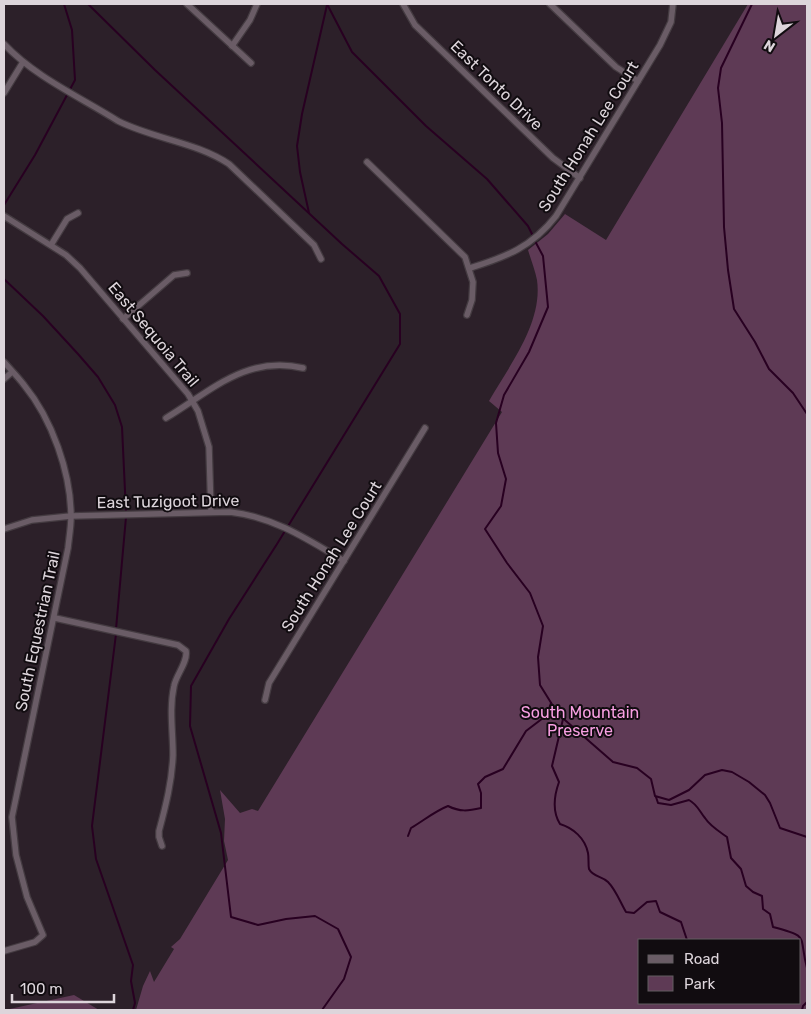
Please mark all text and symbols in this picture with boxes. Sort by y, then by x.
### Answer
north arrow [751,10,801,60]
text: N [761,36,778,56]
street label: East Tonto Drive [447,37,547,134]
street label: South Honah Lee Court [534,57,643,215]
street label: East Sequoia Trail [104,278,203,391]
street label: South Honah Lee Court [277,477,386,635]
street label: East Tuzigoot Drive [97,491,240,512]
street label: South Equestrian Trail [11,549,64,713]
park label: South Mountain Preserve [521,703,639,740]
legend [638,939,801,1004]
text: Road [684,950,720,968]
scale bar [12,972,115,1004]
text: Park [684,975,715,993]
text: 100 m [20,980,62,998]

